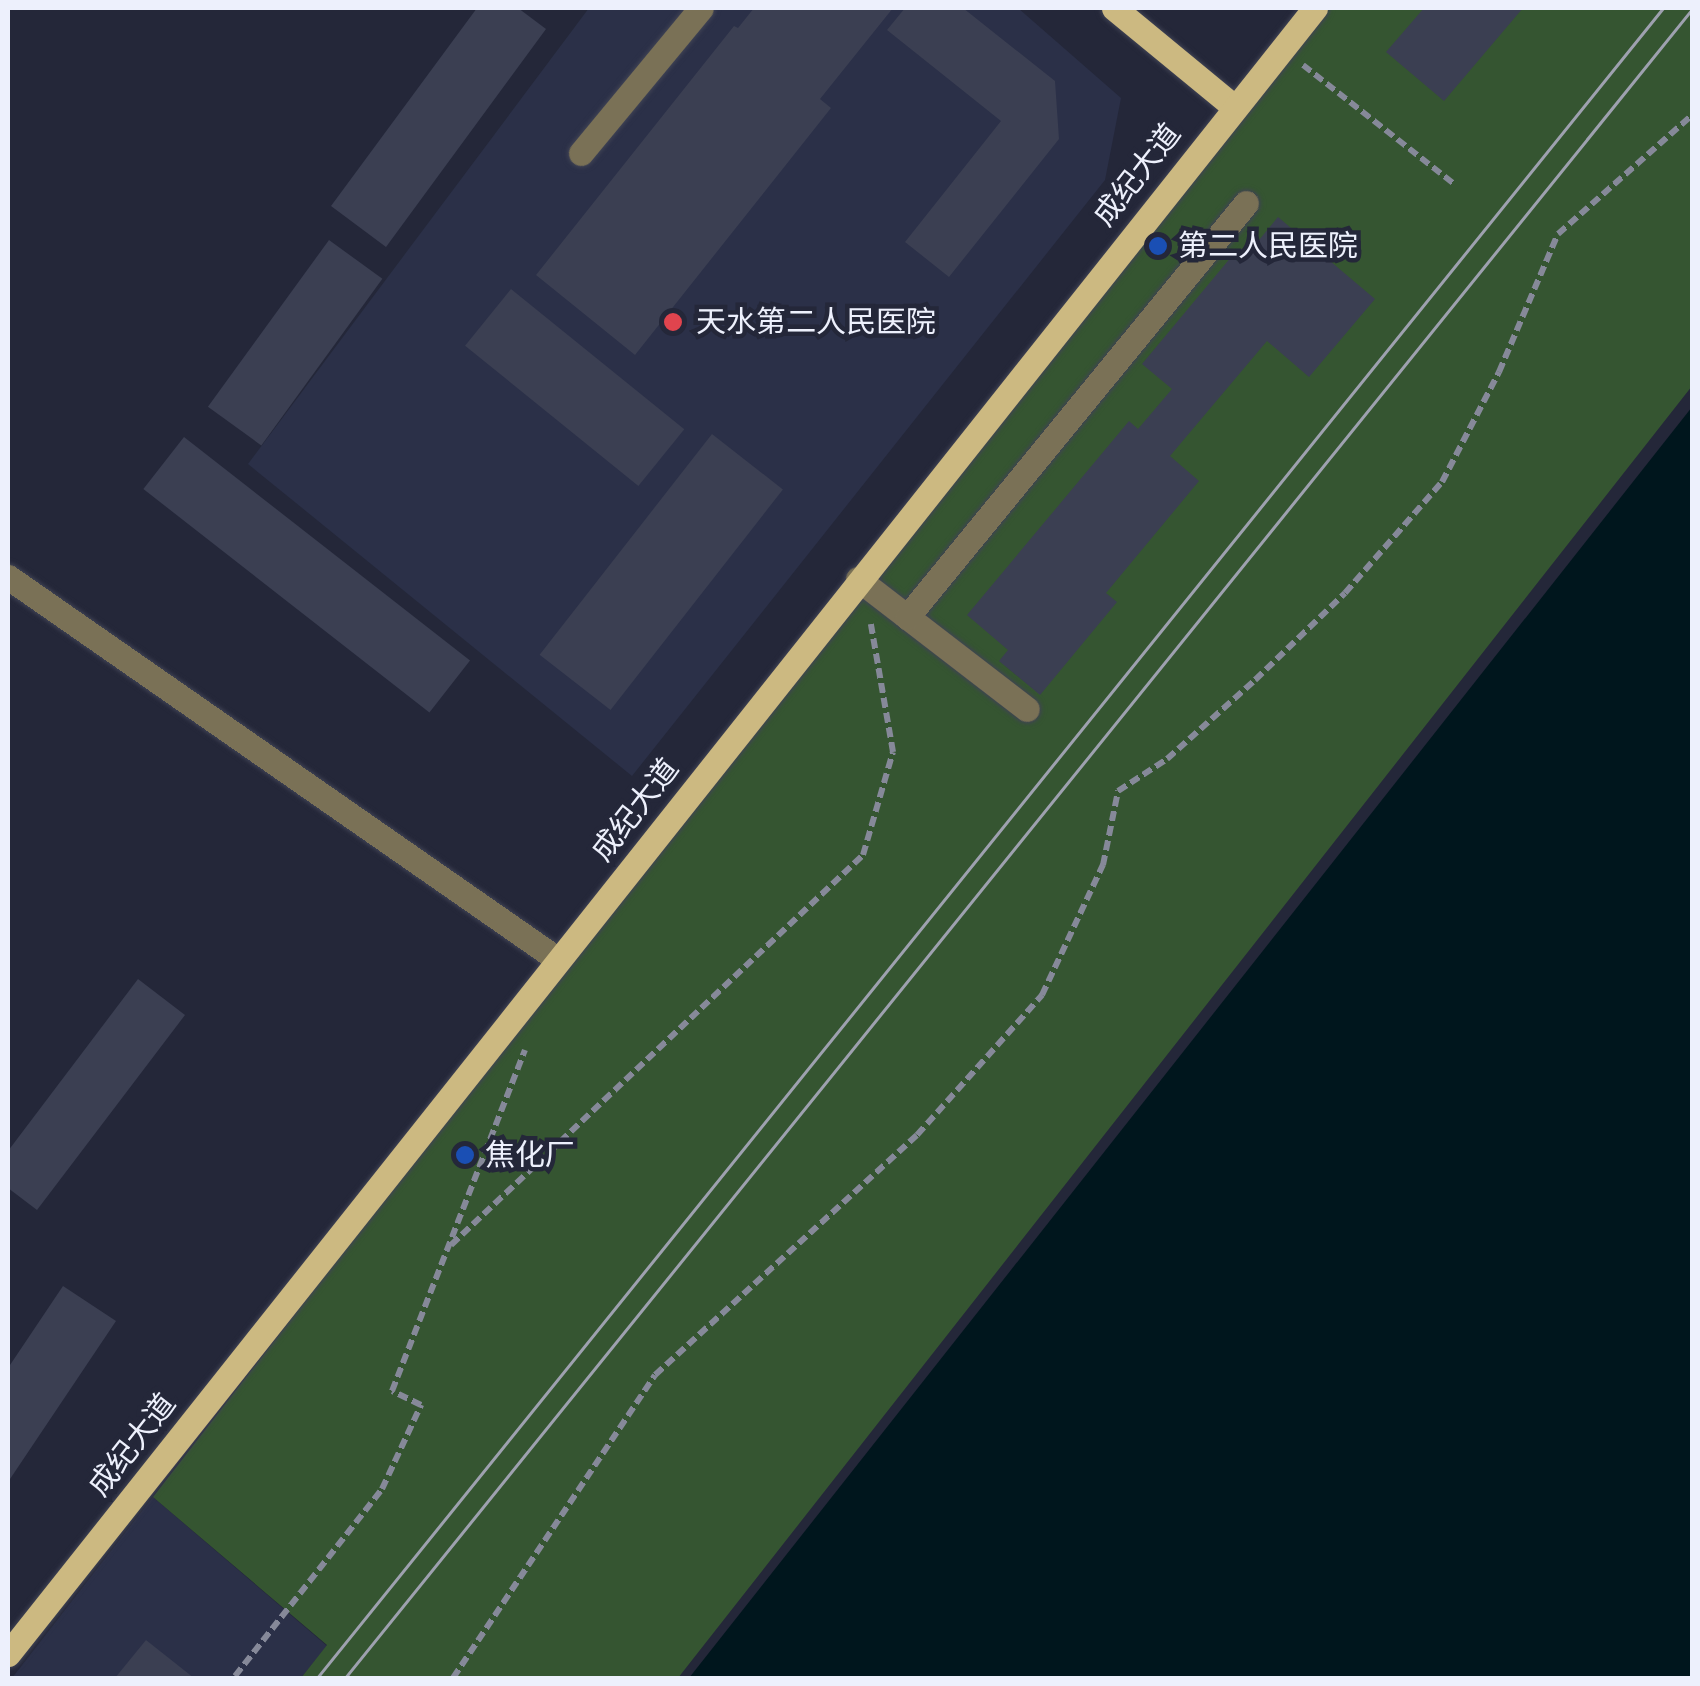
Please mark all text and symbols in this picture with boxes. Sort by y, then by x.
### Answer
street label: 成纪大道 [1086,117,1188,233]
place label: 第二人民医院 [1178,228,1358,264]
marker: 第二人民医院 [1147,235,1169,257]
place label: 天水第二人民医院 [696,304,936,340]
marker: 天水第二人民医院 [660,309,686,335]
street label: 成纪大道 [584,752,686,868]
place label: 焦化厂 [485,1137,575,1173]
marker: 焦化厂 [454,1144,476,1166]
street label: 成纪大道 [81,1387,183,1503]

